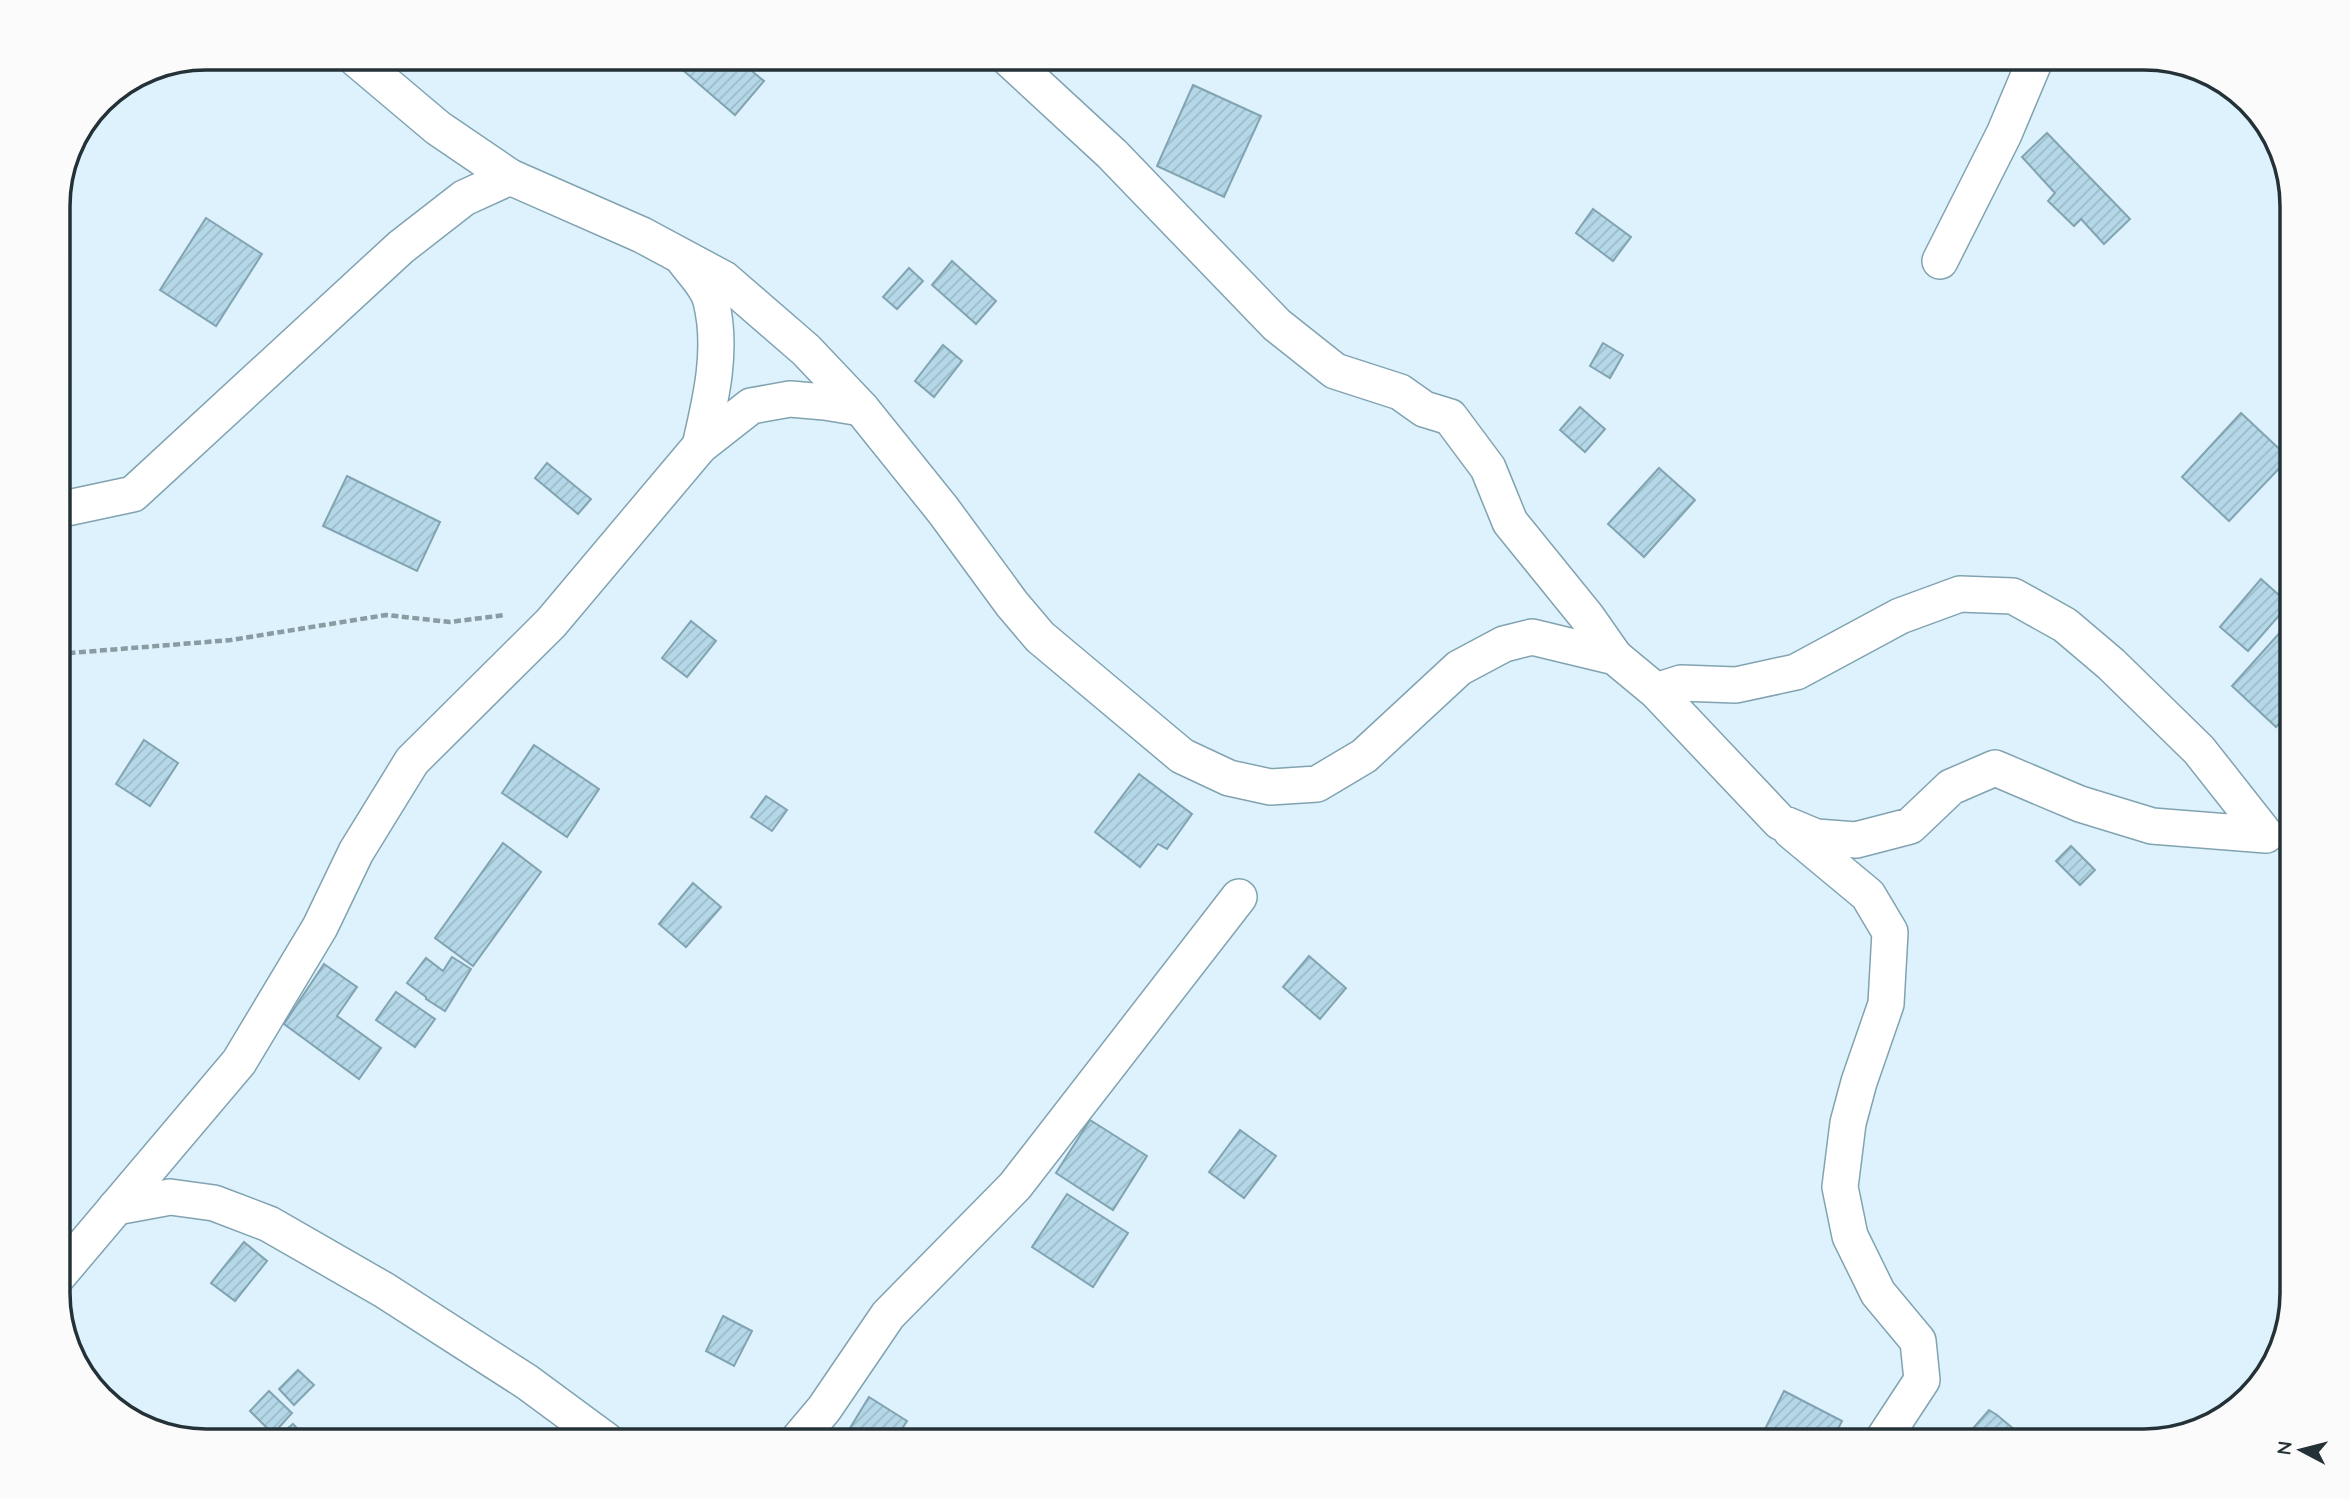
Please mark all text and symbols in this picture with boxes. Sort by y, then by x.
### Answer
north arrow [2266,1415,2336,1485]
text: N [2271,1440,2297,1456]

